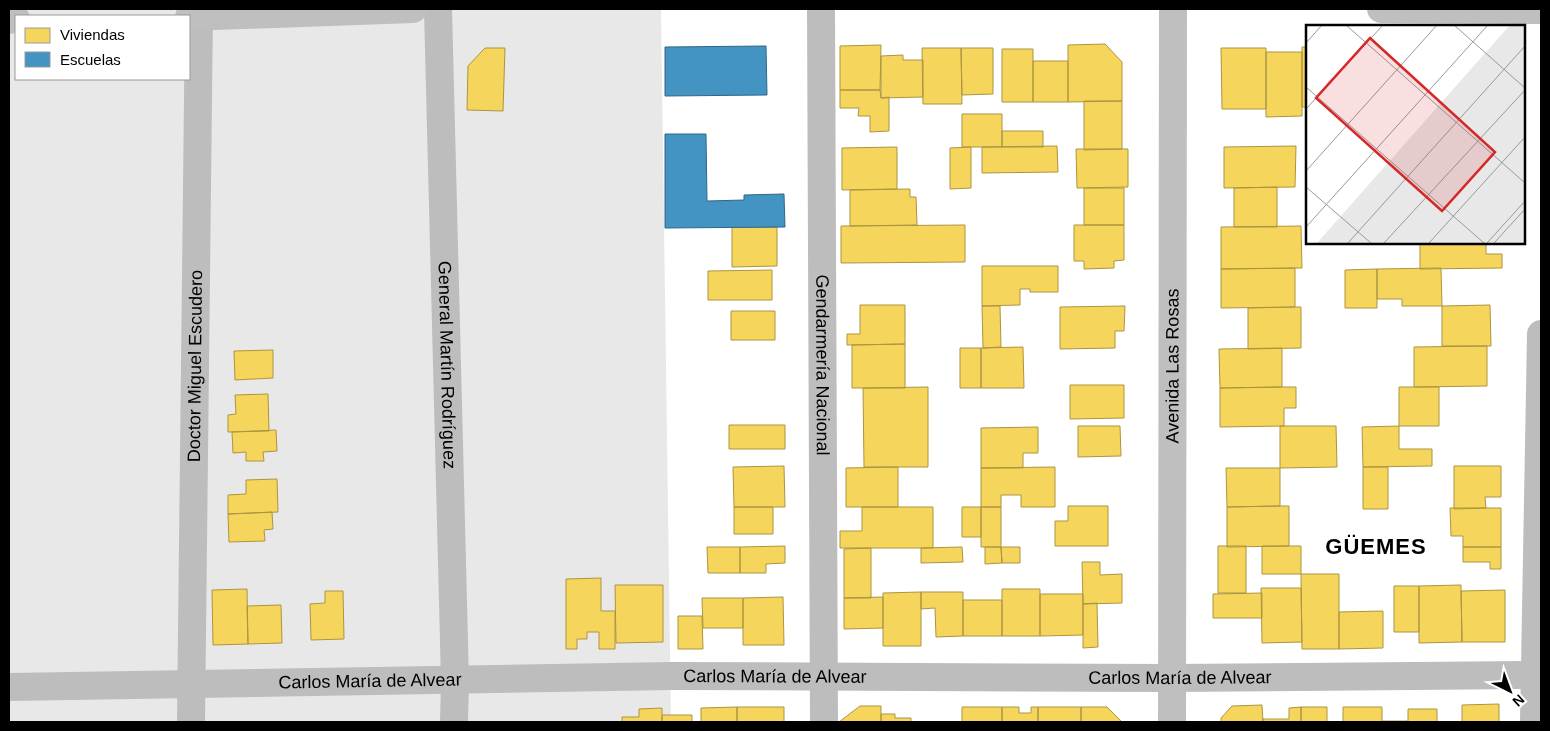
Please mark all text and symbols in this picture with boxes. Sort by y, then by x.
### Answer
legend [15,15,190,80]
inset map [1306,25,1525,244]
text: Viviendas [60,26,125,43]
text: Escuelas [60,51,121,68]
street label: General Martín Rodríguez [434,261,460,469]
street label: Doctor Miguel Escudero [184,270,206,462]
street label: Gendarmería Nacional [812,274,833,456]
street label: Avenida Las Rosas [1162,289,1183,443]
district label: GÜEMES [1325,534,1427,559]
street label: Carlos María de Alvear [683,666,867,687]
north arrow [1485,666,1535,716]
street label: Carlos María de Alvear [1088,667,1272,688]
street label: Carlos María de Alvear [278,669,462,693]
text: N [1510,691,1528,710]

